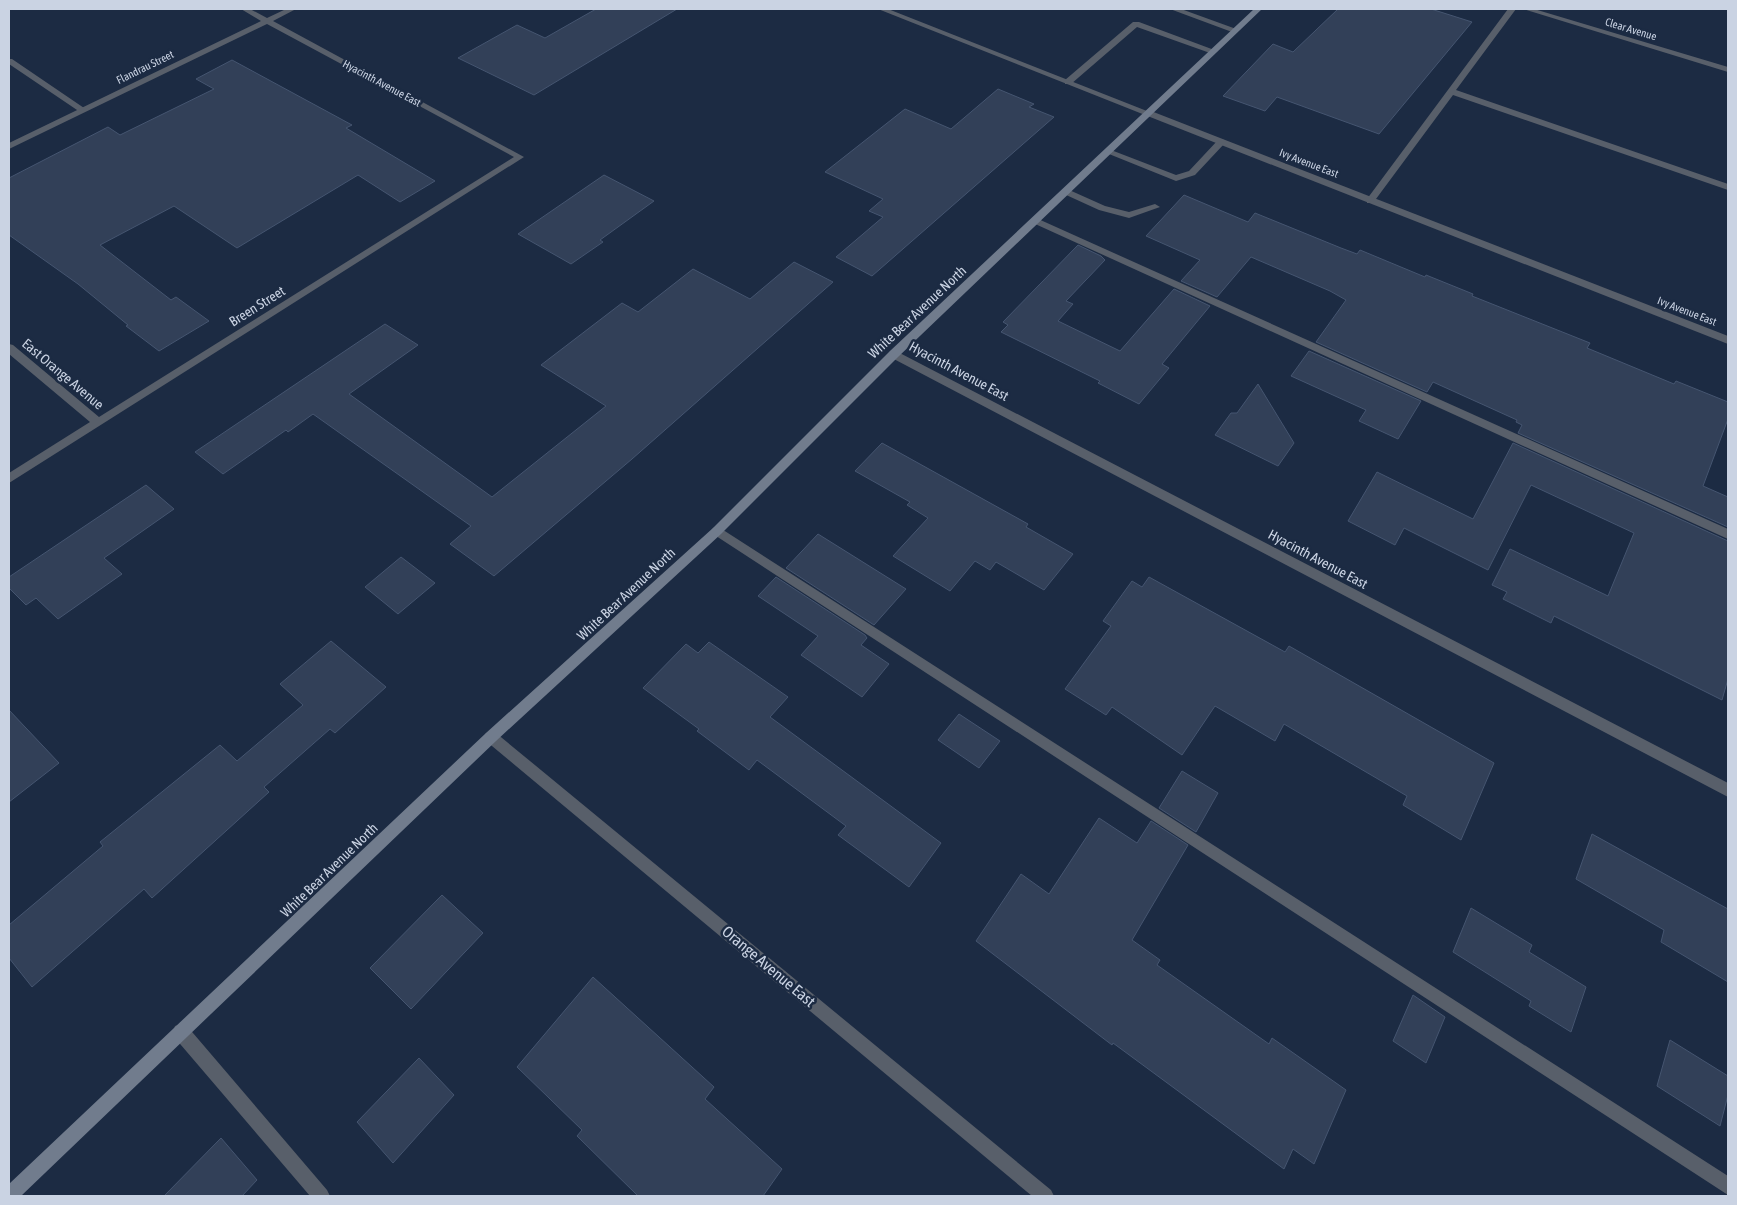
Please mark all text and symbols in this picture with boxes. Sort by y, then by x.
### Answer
street label: Clear Avenue [1604,16,1658,42]
street label: Flandrau Street [114,48,176,86]
street label: Hyacinth Avenue East [341,57,423,109]
street label: Ivy Avenue East [1278,146,1340,180]
street label: White Bear Avenue North [865,262,969,362]
street label: Breen Street [226,283,288,329]
street label: Ivy Avenue East [1656,294,1718,328]
street label: East Orange Avenue [19,335,107,413]
street label: Hyacinth Avenue East [907,338,1011,404]
street label: Hyacinth Avenue East [1266,526,1370,592]
street label: White Bear Avenue North [574,544,678,644]
street label: White Bear Avenue North [277,820,381,920]
street label: Orange Avenue East [718,922,819,1011]

